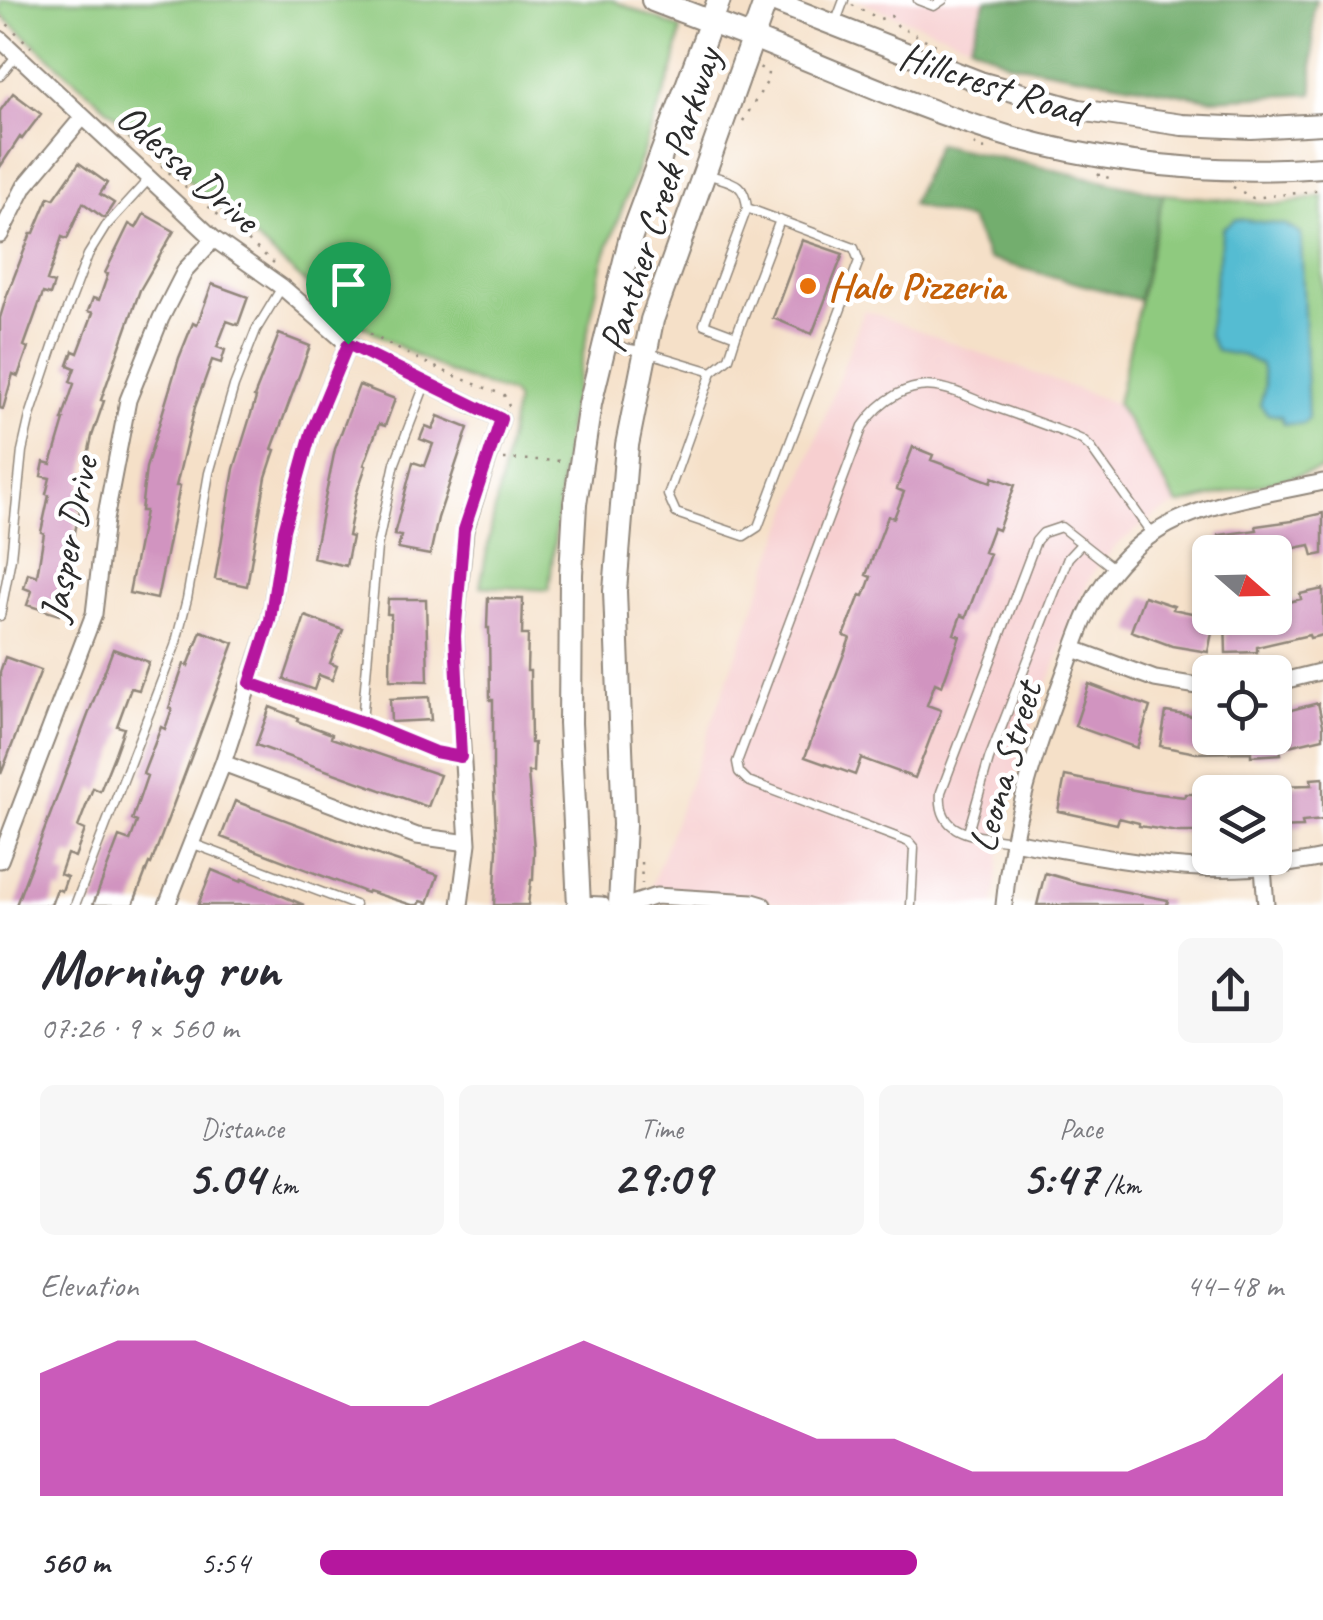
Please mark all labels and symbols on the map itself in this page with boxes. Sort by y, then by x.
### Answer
street label: Hillcrest Road [893,31,1097,139]
street label: Panther Creek Parkway [587,38,734,358]
street label: Odessa Drive [106,92,272,246]
pin [306,242,391,345]
place label: Halo Pizzeria [828,261,1008,311]
marker: Halo Pizzeria [797,275,819,297]
street label: Jasper Drive [28,449,110,628]
north arrow [1192,535,1292,635]
street label: Leona Street [957,673,1054,858]

